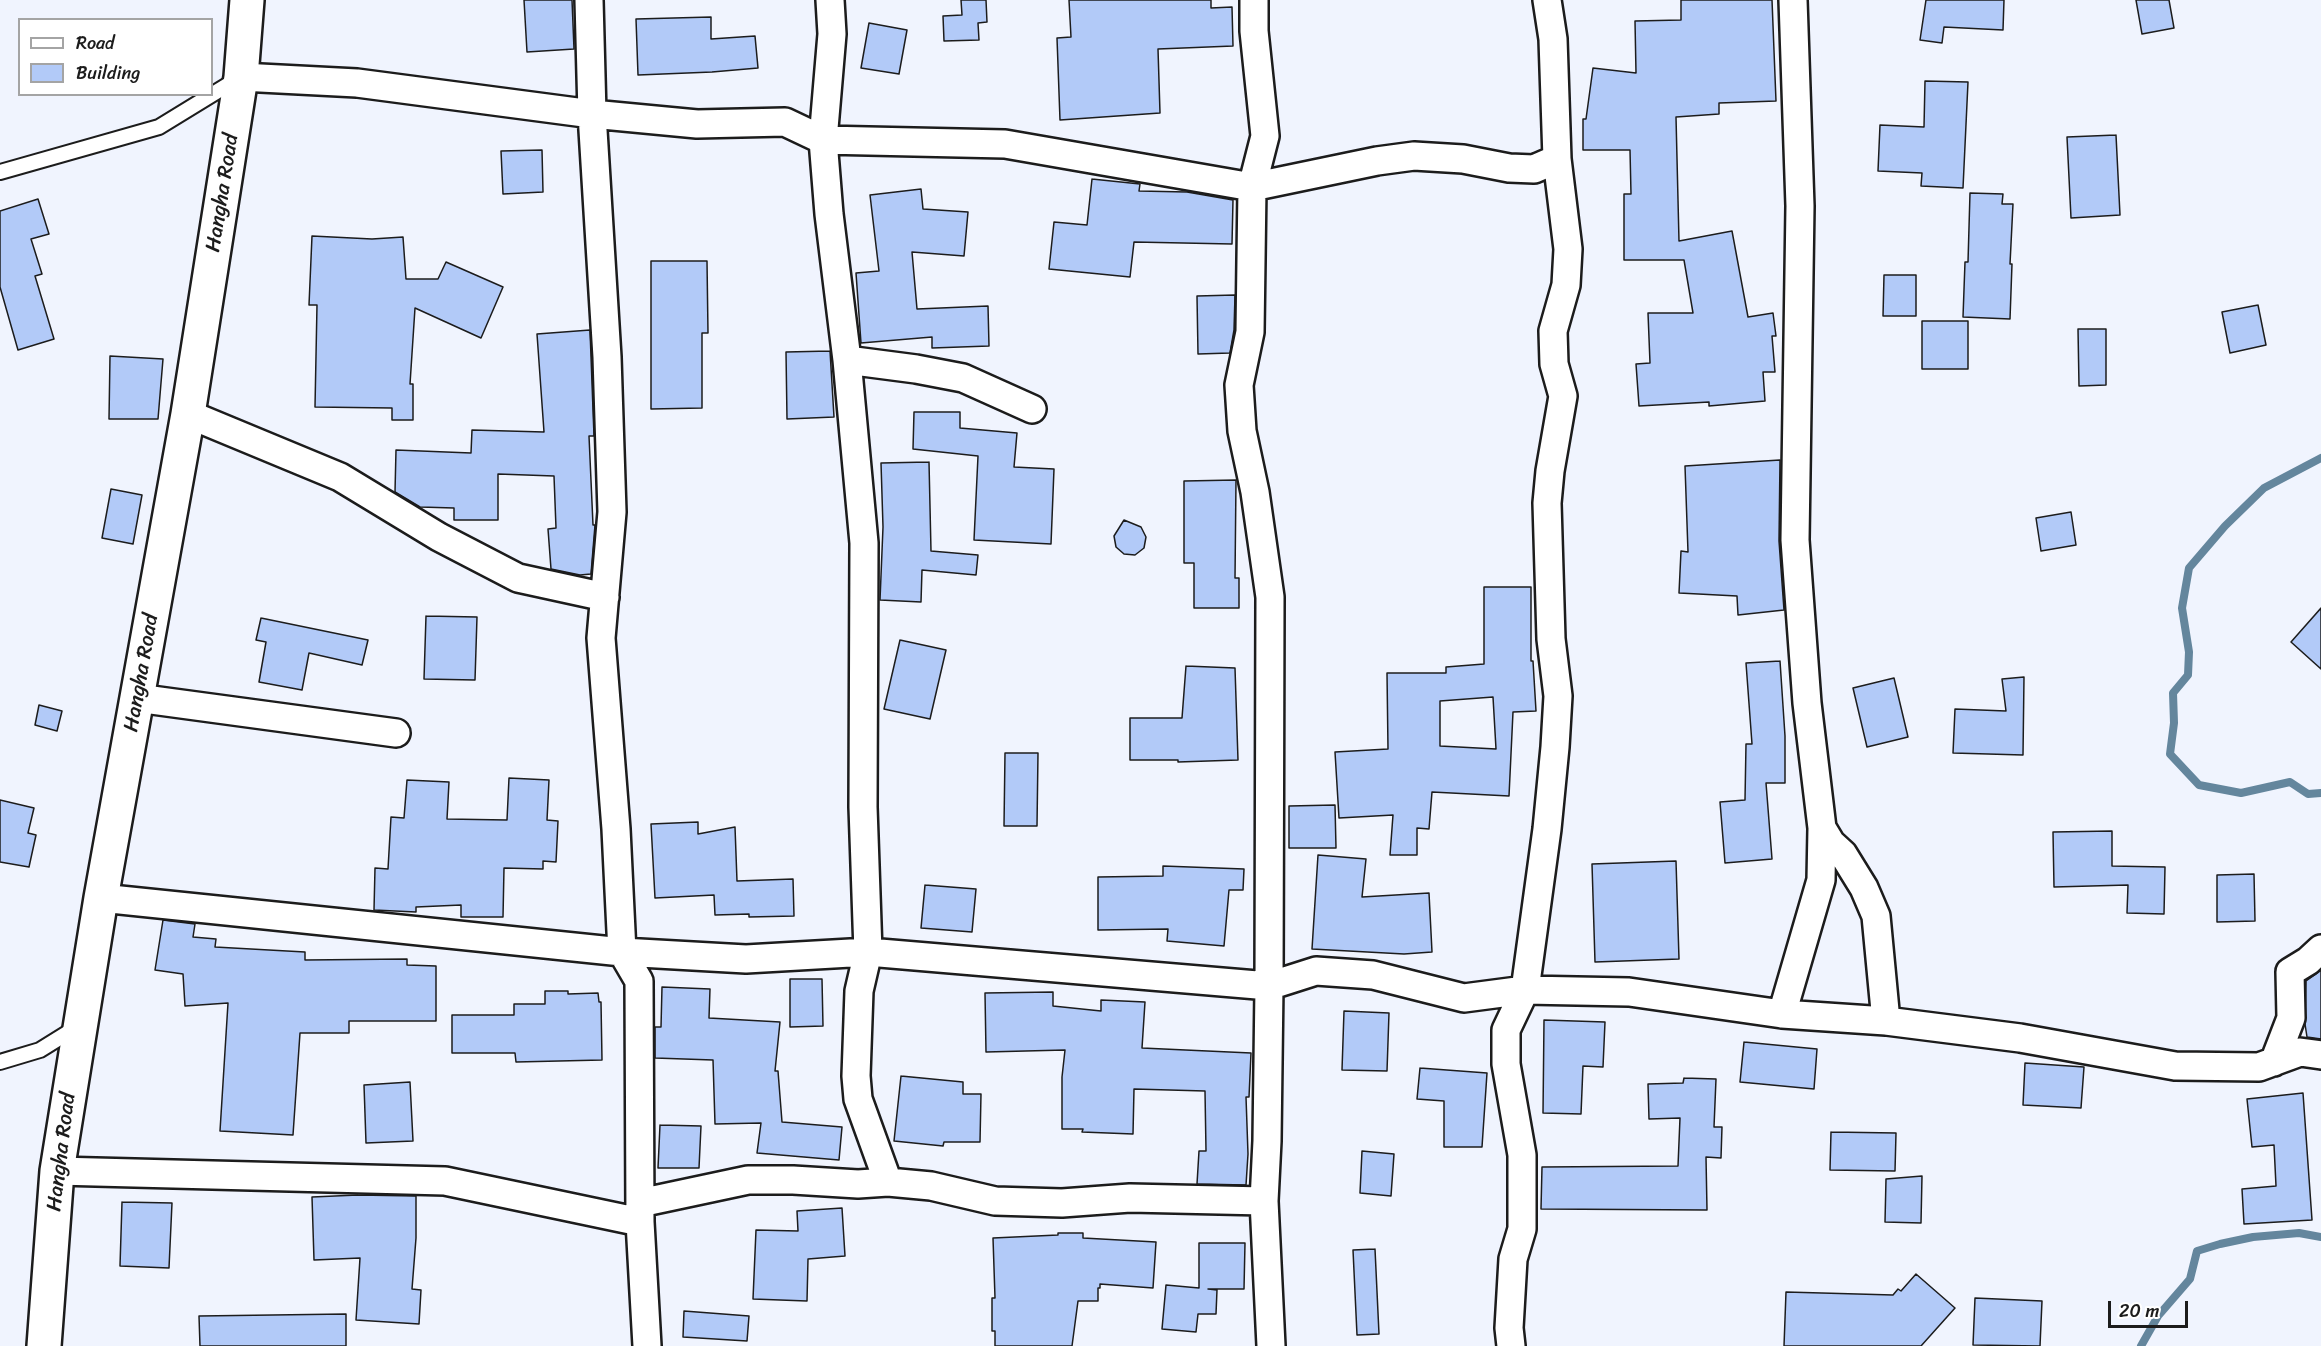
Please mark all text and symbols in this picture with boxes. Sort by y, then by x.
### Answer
legend [18,18,213,96]
text: Road [76,27,115,59]
text: Building [76,57,140,89]
street label: Hangha Road [201,132,245,254]
street label: Hangha Road [119,612,165,734]
street label: Hangha Road [42,1091,82,1213]
scale bar [2111,1289,2190,1327]
text: 20 m [2119,1295,2159,1327]

